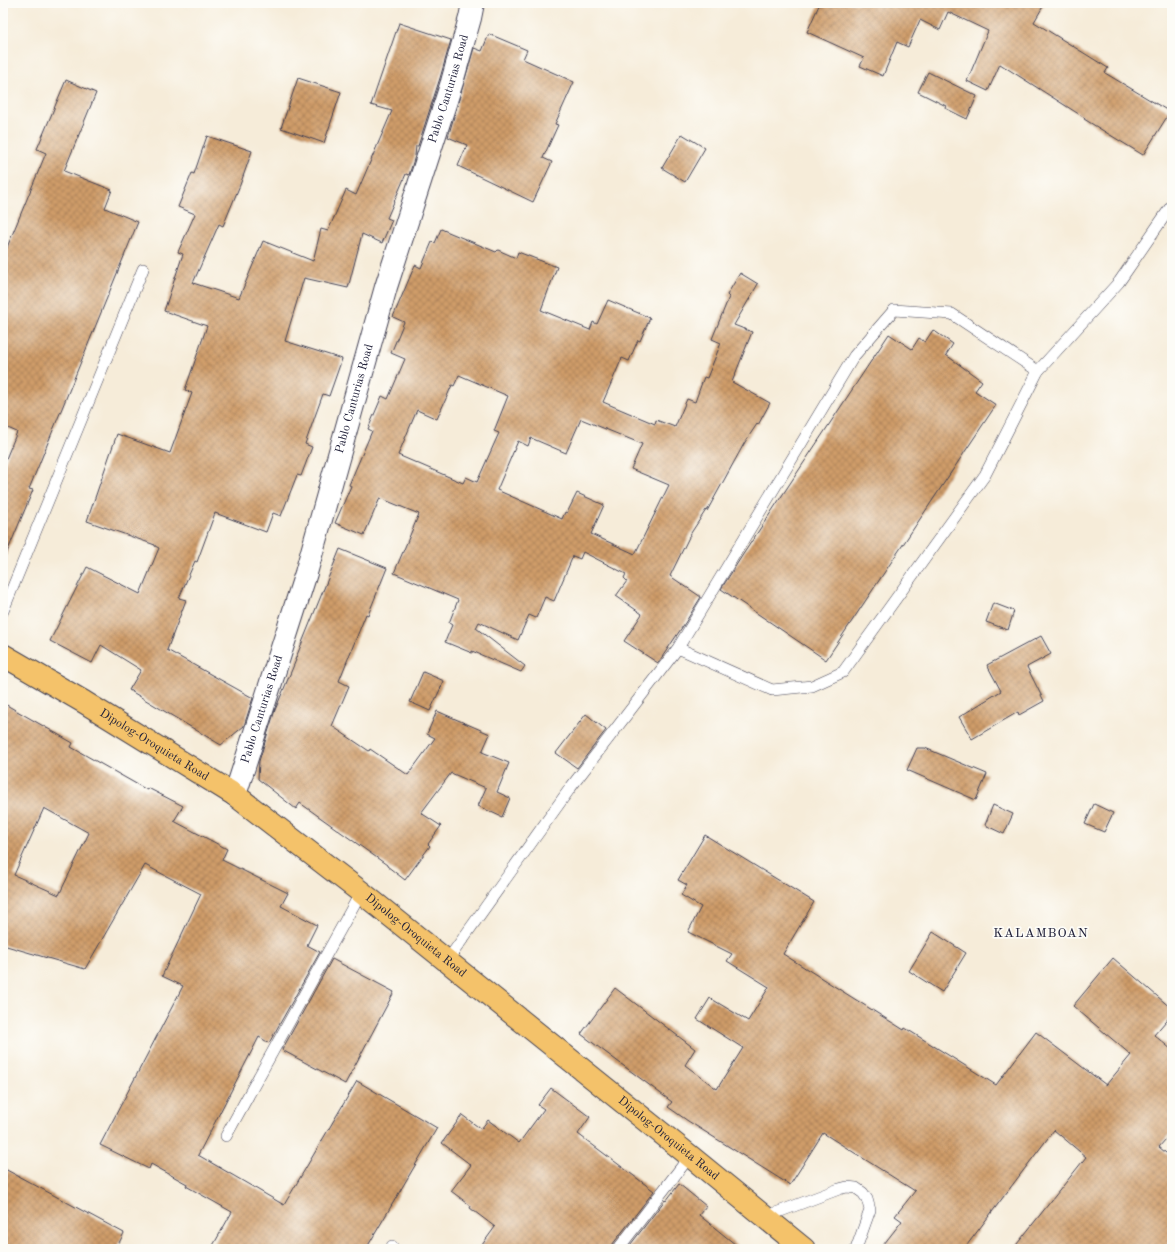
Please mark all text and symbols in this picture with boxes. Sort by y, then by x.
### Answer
street label: Pablo Canturias Road [427,33,471,145]
street label: Pablo Canturias Road [334,343,376,455]
street label: Pablo Canturias Road [240,654,285,765]
street label: Dipolog-Oroquieta Road [97,707,211,783]
street label: Dipolog-Oroquieta Road [363,892,468,980]
district label: KALAMBOAN [993,927,1089,940]
street label: Dipolog-Oroquieta Road [616,1095,721,1183]

